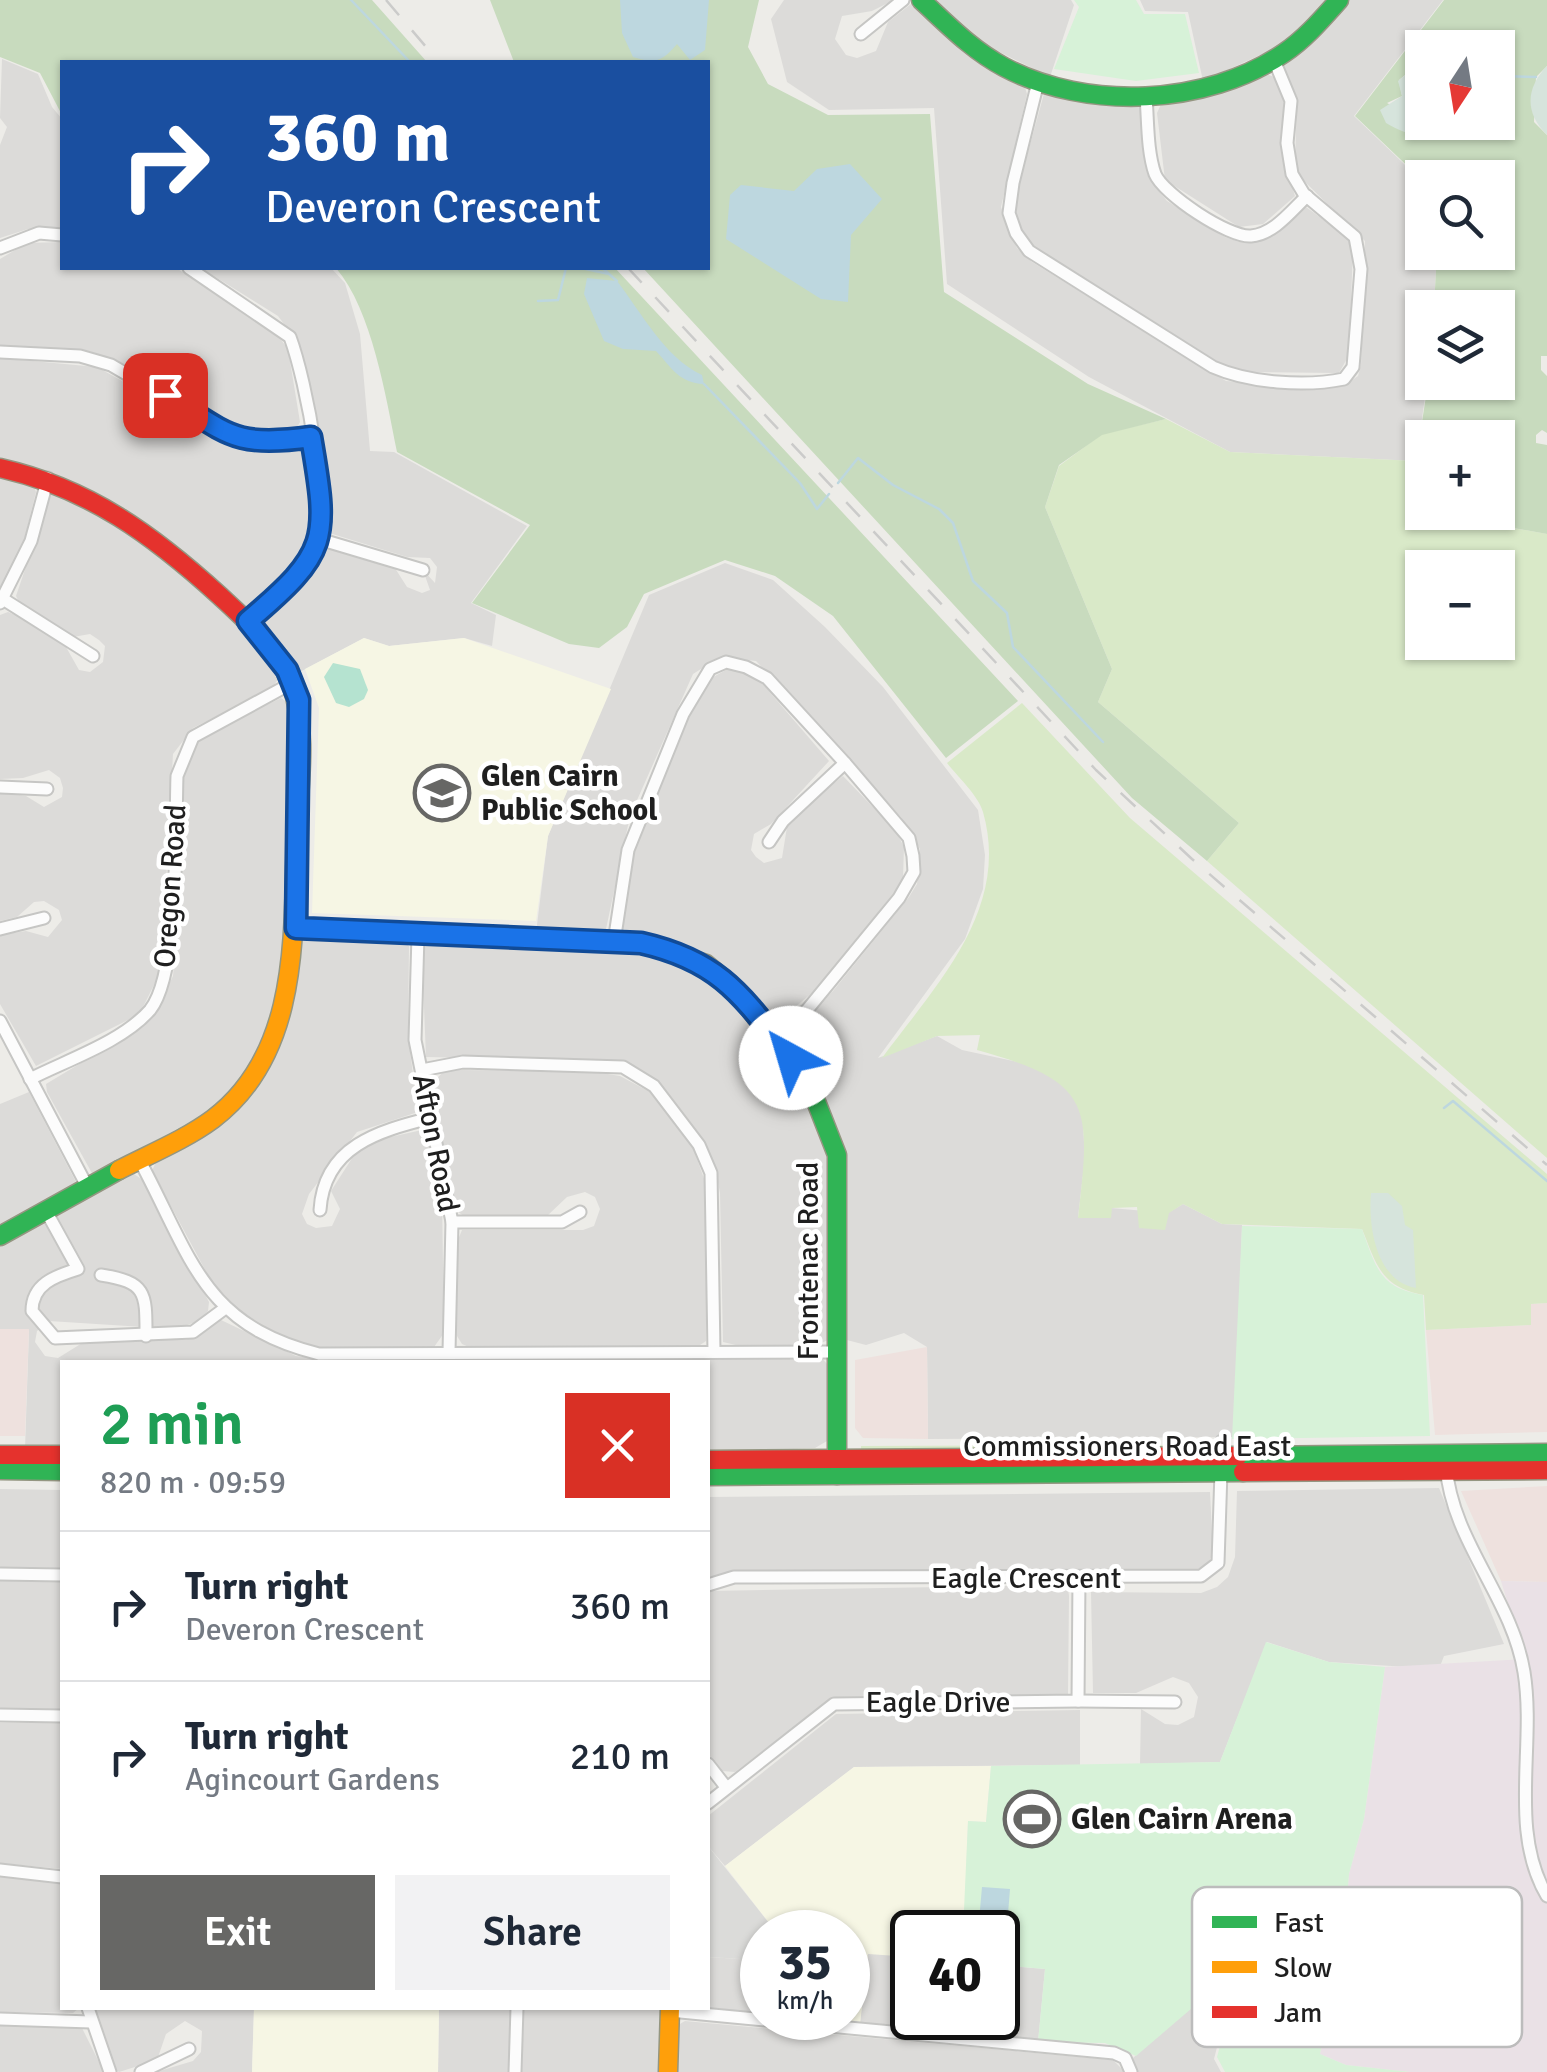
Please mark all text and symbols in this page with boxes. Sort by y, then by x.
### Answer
north arrow [1405,30,1515,140]
map controls [1405,30,1515,660]
text: 360 m [265,94,450,180]
icon: right [100,100,230,230]
button: search [1405,160,1515,270]
text: Deveron Crescent [265,180,601,235]
button: layers [1405,290,1515,400]
pin [123,353,208,438]
icon: arrive [138,368,193,423]
button: + [1405,420,1515,530]
button: − [1405,550,1515,660]
place label: Glen Cairn Public School [481,758,658,829]
school or university icon: Glen Cairn Public School [412,763,472,823]
street label: Oregon Road [146,803,195,969]
position arrow [739,1006,843,1110]
street label: Afton Road [404,1071,467,1215]
street label: Frontenac Road [790,1161,827,1361]
text: 2 min [100,1388,244,1462]
button: close [565,1393,670,1498]
street label: Commissioners Road East [963,1428,1291,1465]
text: 820 m · 09:59 [100,1463,286,1502]
street label: Eagle Crescent [931,1560,1121,1597]
text: Turn right [185,1563,349,1610]
icon: right [100,1579,155,1634]
text: 360 m [570,1583,670,1630]
text: Deveron Crescent [185,1610,424,1649]
street label: Eagle Drive [866,1684,1010,1721]
text: Turn right [185,1713,349,1760]
icon: right [100,1729,155,1784]
text: 210 m [570,1733,670,1780]
text: Agincourt Gardens [185,1760,440,1799]
sports icon: Glen Cairn Arena [1002,1789,1062,1849]
place label: Glen Cairn Arena [1071,1801,1293,1838]
button: Exit [100,1875,375,1990]
button: Share [395,1875,670,1990]
legend [1192,1887,1522,2047]
text: Fast [1274,1906,1324,1940]
speed limit sign: 40 [890,1910,1020,2040]
text: 35 [778,1932,832,1994]
text: Slow [1274,1951,1332,1985]
text: km/h [777,1985,833,2016]
text: Jam [1274,1996,1322,2030]

